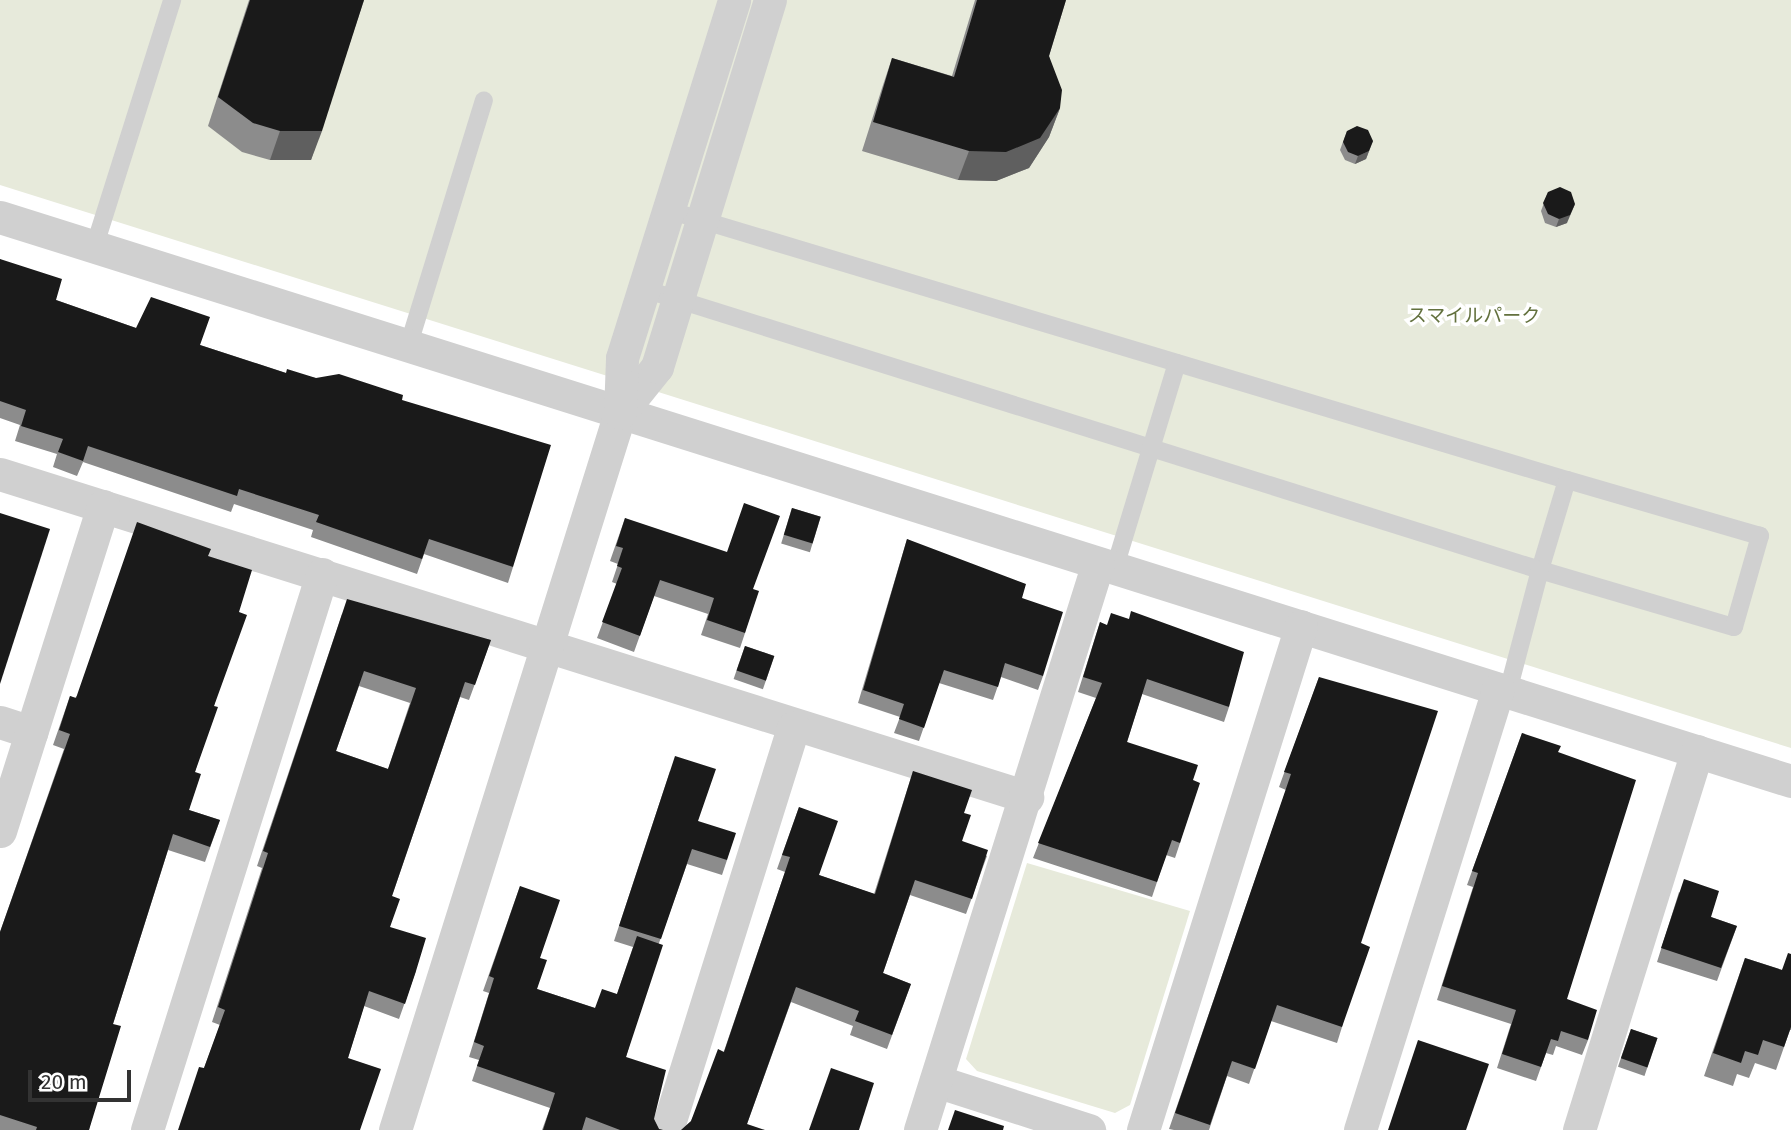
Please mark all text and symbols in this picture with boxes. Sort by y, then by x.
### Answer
park label: スマイルパーク [1408,305,1540,327]
scale bar [32,1056,135,1100]
text: 20 m [41,1069,87,1095]

